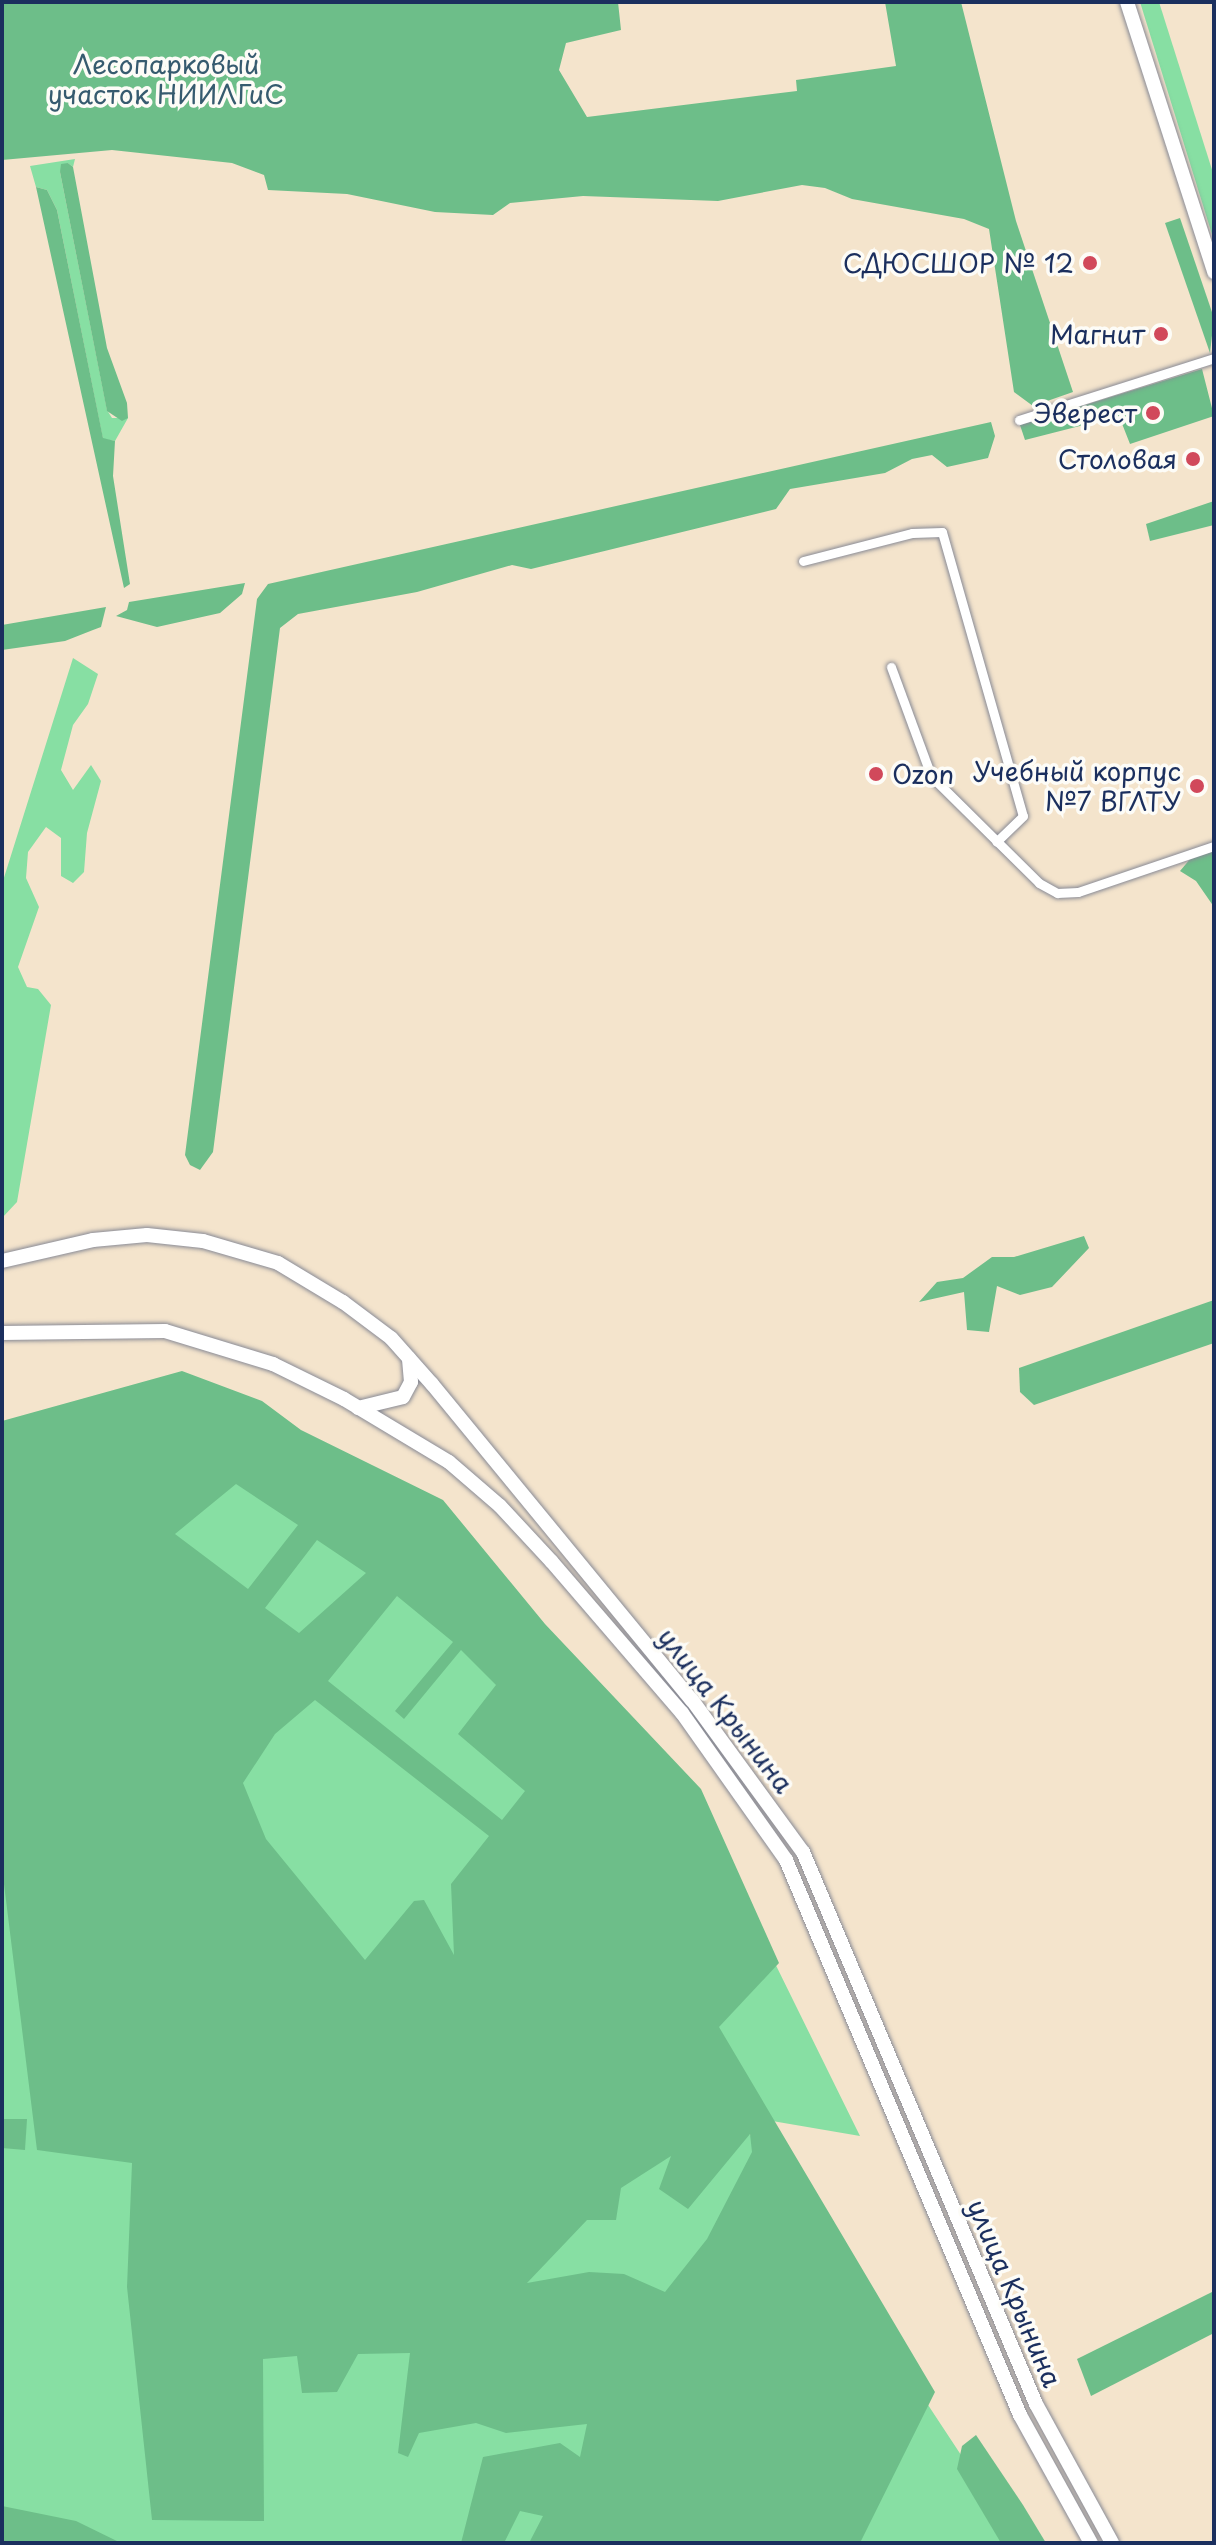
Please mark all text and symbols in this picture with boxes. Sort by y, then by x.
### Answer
park label: Лесопарковый участок НИИЛГиС [48,48,284,110]
place label: СДЮСШОР № 12 [842,247,1074,279]
marker: СДЮСШОР № 12 [1081,254,1099,272]
place label: Магнит [1050,318,1145,350]
marker: Магнит [1152,325,1170,343]
place label: Эверест [1033,397,1137,429]
marker: Эверест [1144,404,1162,422]
place label: Столовая [1058,443,1177,475]
marker: Столовая [1184,450,1202,468]
place label: Учебный корпус №7 ВГЛТУ [973,755,1181,816]
place label: Ozon [892,758,954,790]
marker: Ozon [867,765,885,783]
marker: Учебный корпус №7 ВГЛТУ [1188,777,1206,795]
street label: улица Крынина [652,1621,800,1799]
street label: улица Крынина [961,2194,1069,2392]

